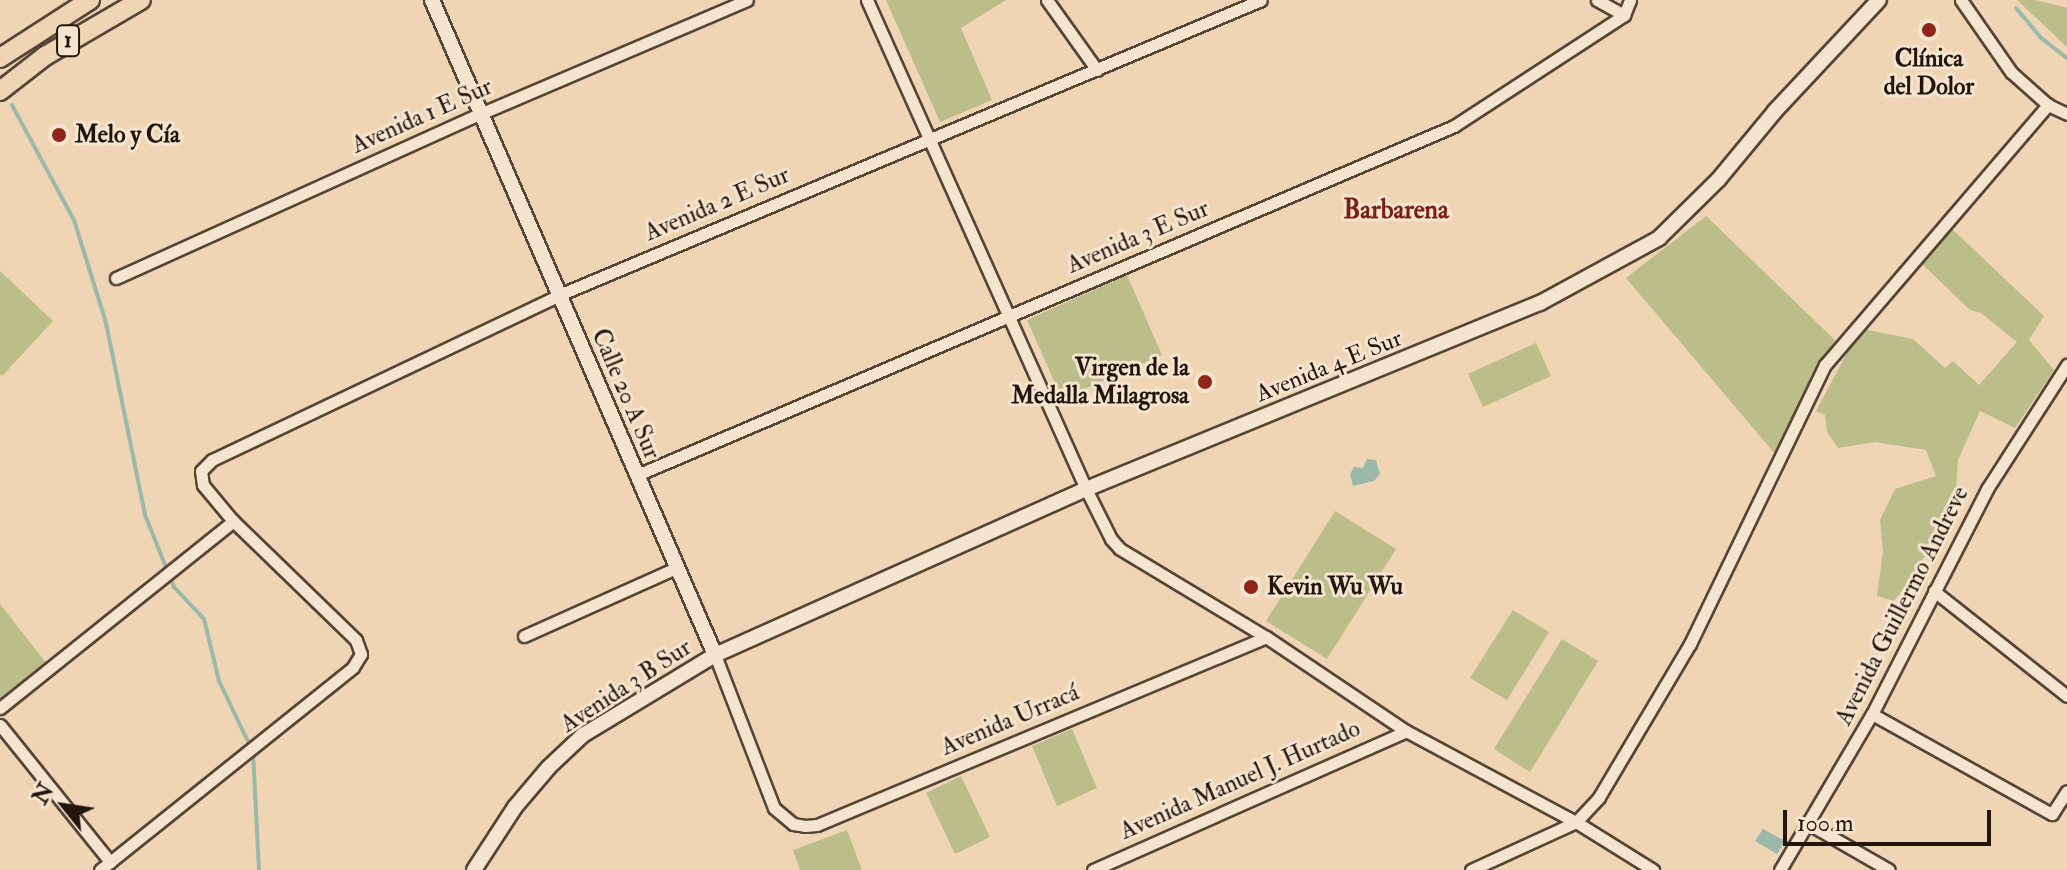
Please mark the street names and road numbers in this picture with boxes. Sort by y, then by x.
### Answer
road number: 1 [56,23,80,59]
street label: Avenida 1 E Sur [347,72,497,160]
street label: Avenida 2 E Sur [640,161,794,247]
street label: Avenida 3 E Sur [1063,194,1213,280]
street label: Calle 20 A Sur [586,324,666,464]
street label: Avenida 4 E Sur [1252,324,1406,408]
street label: Avenida Guillermo Andreve [1829,482,1975,730]
street label: Avenida 3 B Sur [555,633,697,739]
street label: Avenida Urracá [937,678,1083,762]
street label: Avenida Manuel J. Hurtado [1115,714,1365,846]

